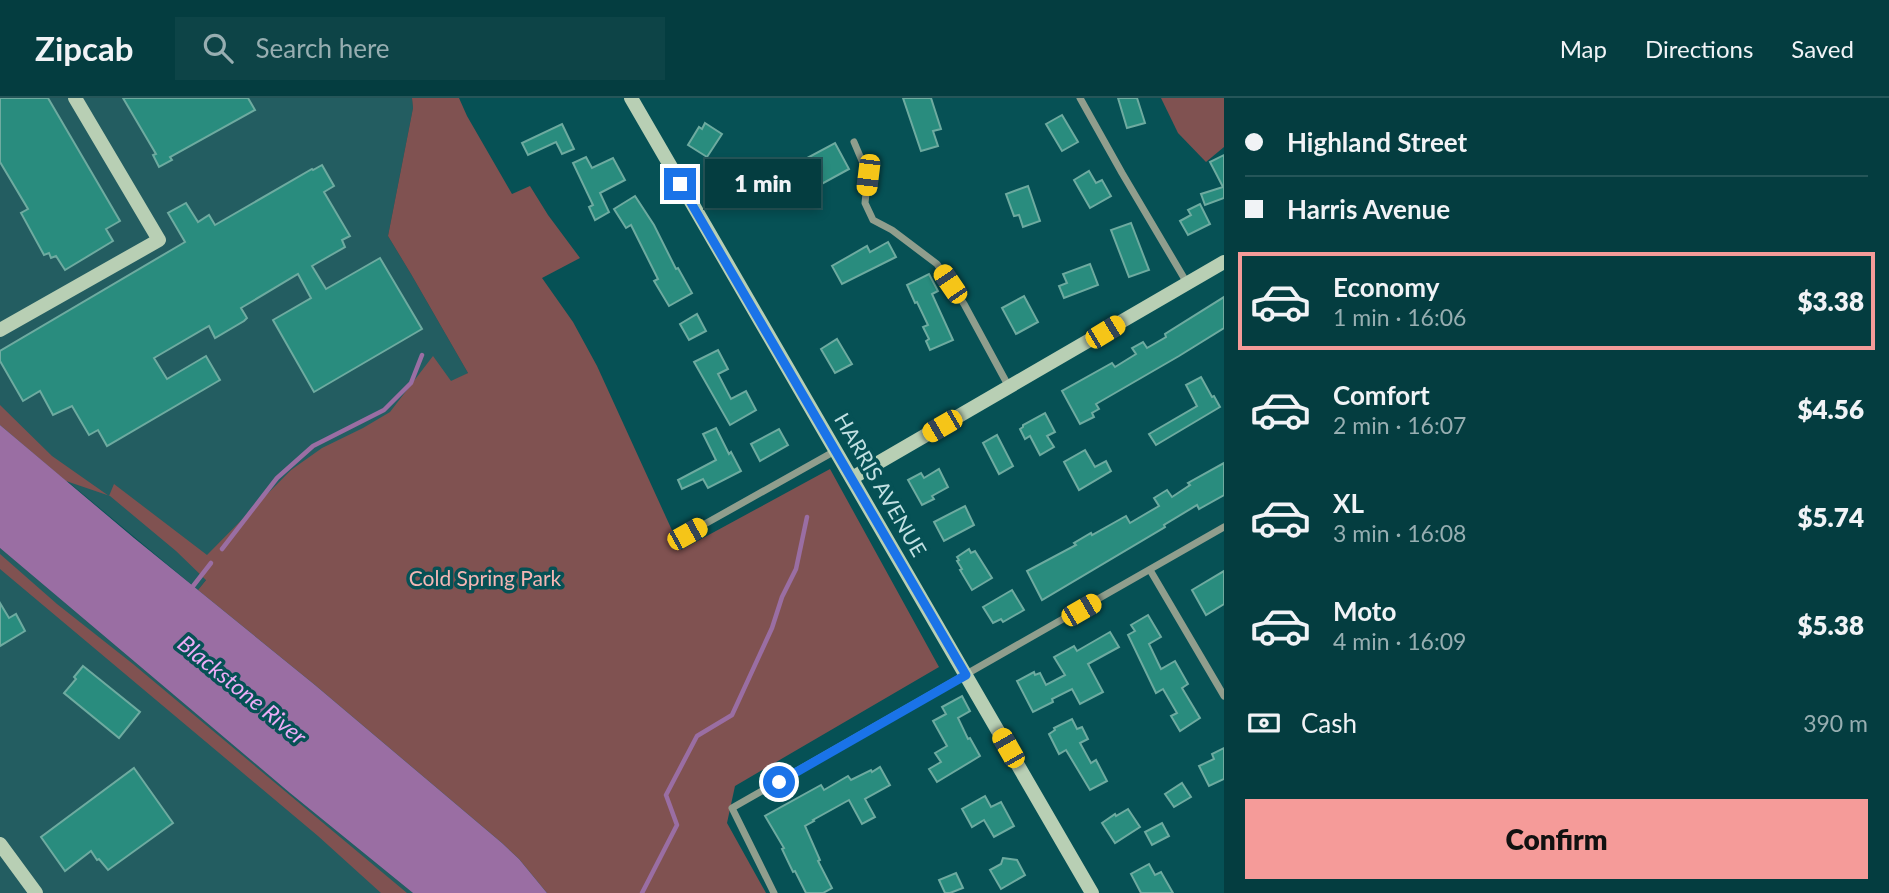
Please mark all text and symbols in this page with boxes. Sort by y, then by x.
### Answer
search box [175,17,665,80]
text: Zipcab [35,28,133,68]
icon: search [199,29,237,67]
text: Search here [255,32,390,64]
text: Map [1560,34,1607,63]
text: Directions [1645,34,1753,63]
text: Saved [1791,34,1854,63]
text: Highland Street [1287,126,1467,158]
car [856,153,881,197]
callout: 1 min [704,160,820,208]
route end [664,168,696,200]
text: 1 min [734,169,792,197]
text: Harris Avenue [1287,193,1450,225]
car [930,261,971,307]
icon: car [1249,270,1312,333]
text: Economy [1333,271,1439,303]
text: $3.38 [1797,285,1864,317]
text: 1 min · 16:06 [1333,303,1466,331]
car [1082,312,1129,352]
icon: car [1249,378,1312,441]
text: Comfort [1333,379,1430,411]
text: $4.56 [1797,393,1864,425]
car [919,406,966,446]
street label: HARRIS AVENUE [830,408,933,560]
text: 2 min · 16:07 [1333,411,1466,439]
icon: car [1249,486,1312,549]
text: XL [1333,487,1364,519]
text: $5.74 [1797,501,1864,533]
car [664,515,711,553]
text: 3 min · 16:08 [1333,519,1466,547]
park label: Cold Spring Park [409,565,562,590]
car [1058,590,1105,630]
icon: car [1249,594,1312,657]
text: Moto [1333,595,1396,627]
text: $5.38 [1797,609,1864,641]
text: 4 min · 16:09 [1333,627,1466,655]
water label: Blackstone River [173,629,314,750]
icon: cash [1245,704,1283,742]
text: Cash [1301,707,1357,739]
text: 390 m [1803,709,1868,737]
car [989,725,1028,771]
route start [763,766,795,798]
button: Confirm [1245,799,1868,879]

